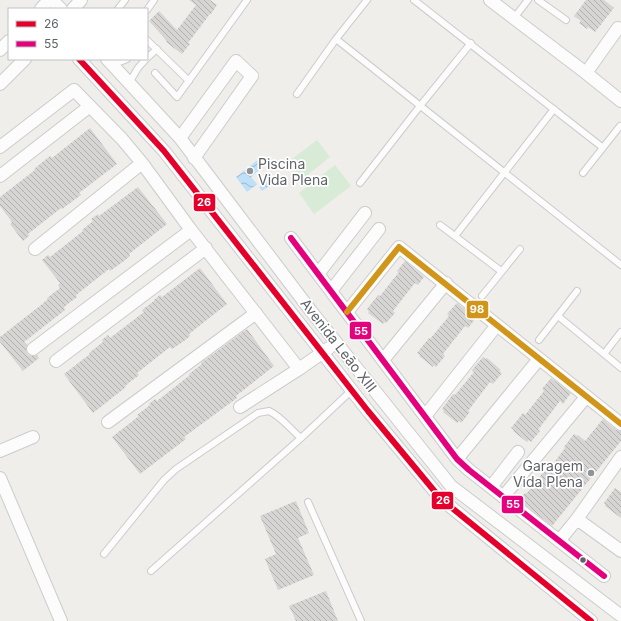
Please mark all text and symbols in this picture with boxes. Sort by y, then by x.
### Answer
legend [8,8,148,60]
text: 26 [44,16,59,31]
text: 55 [44,36,59,51]
place label: Piscina Vida Plena [258,155,328,188]
marker: Piscina Vida Plena [245,166,255,176]
line badge: 26 [193,193,216,212]
text: 26 [197,195,211,209]
street label: Avenida Leão XIII [297,295,381,395]
line badge: 98 [466,300,489,319]
text: 98 [470,302,484,316]
line badge: 55 [349,321,372,340]
text: 55 [354,324,368,338]
place label: Garagem Vida Plena [513,457,583,490]
marker: Garagem Vida Plena [586,468,596,478]
line badge: 26 [431,491,454,510]
text: 26 [436,493,450,507]
line badge: 55 [501,495,524,514]
text: 55 [506,497,520,511]
unlabelled marker [578,555,588,565]

